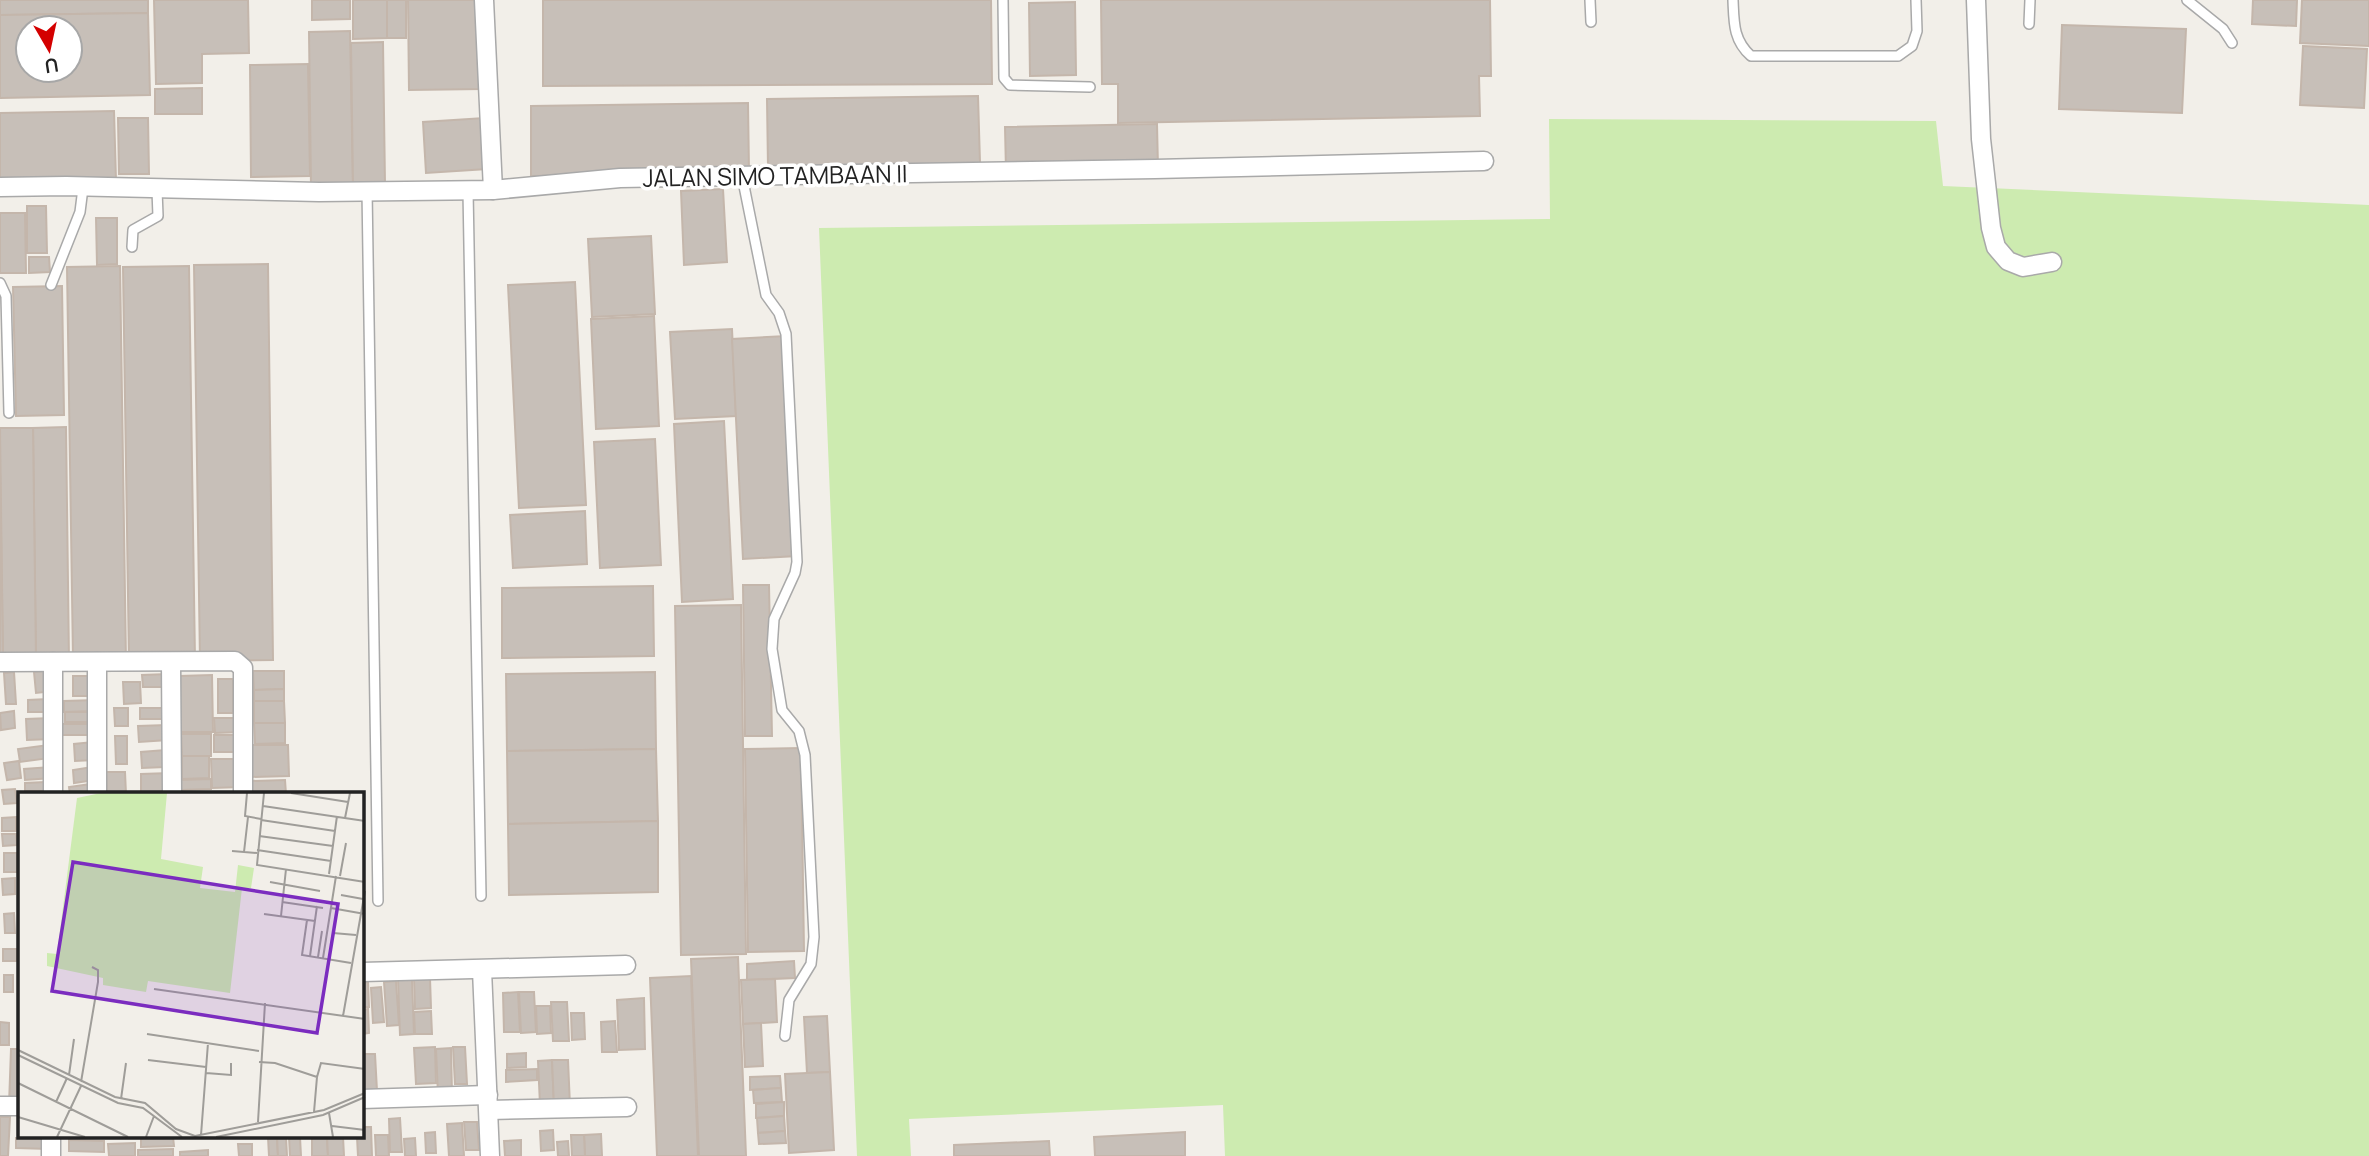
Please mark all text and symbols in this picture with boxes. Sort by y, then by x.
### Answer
north arrow [14,14,84,84]
text: U [43,52,60,80]
street label: JALAN SIMO TAMBAAN II [642,156,908,194]
inset map [18,792,364,1138]

